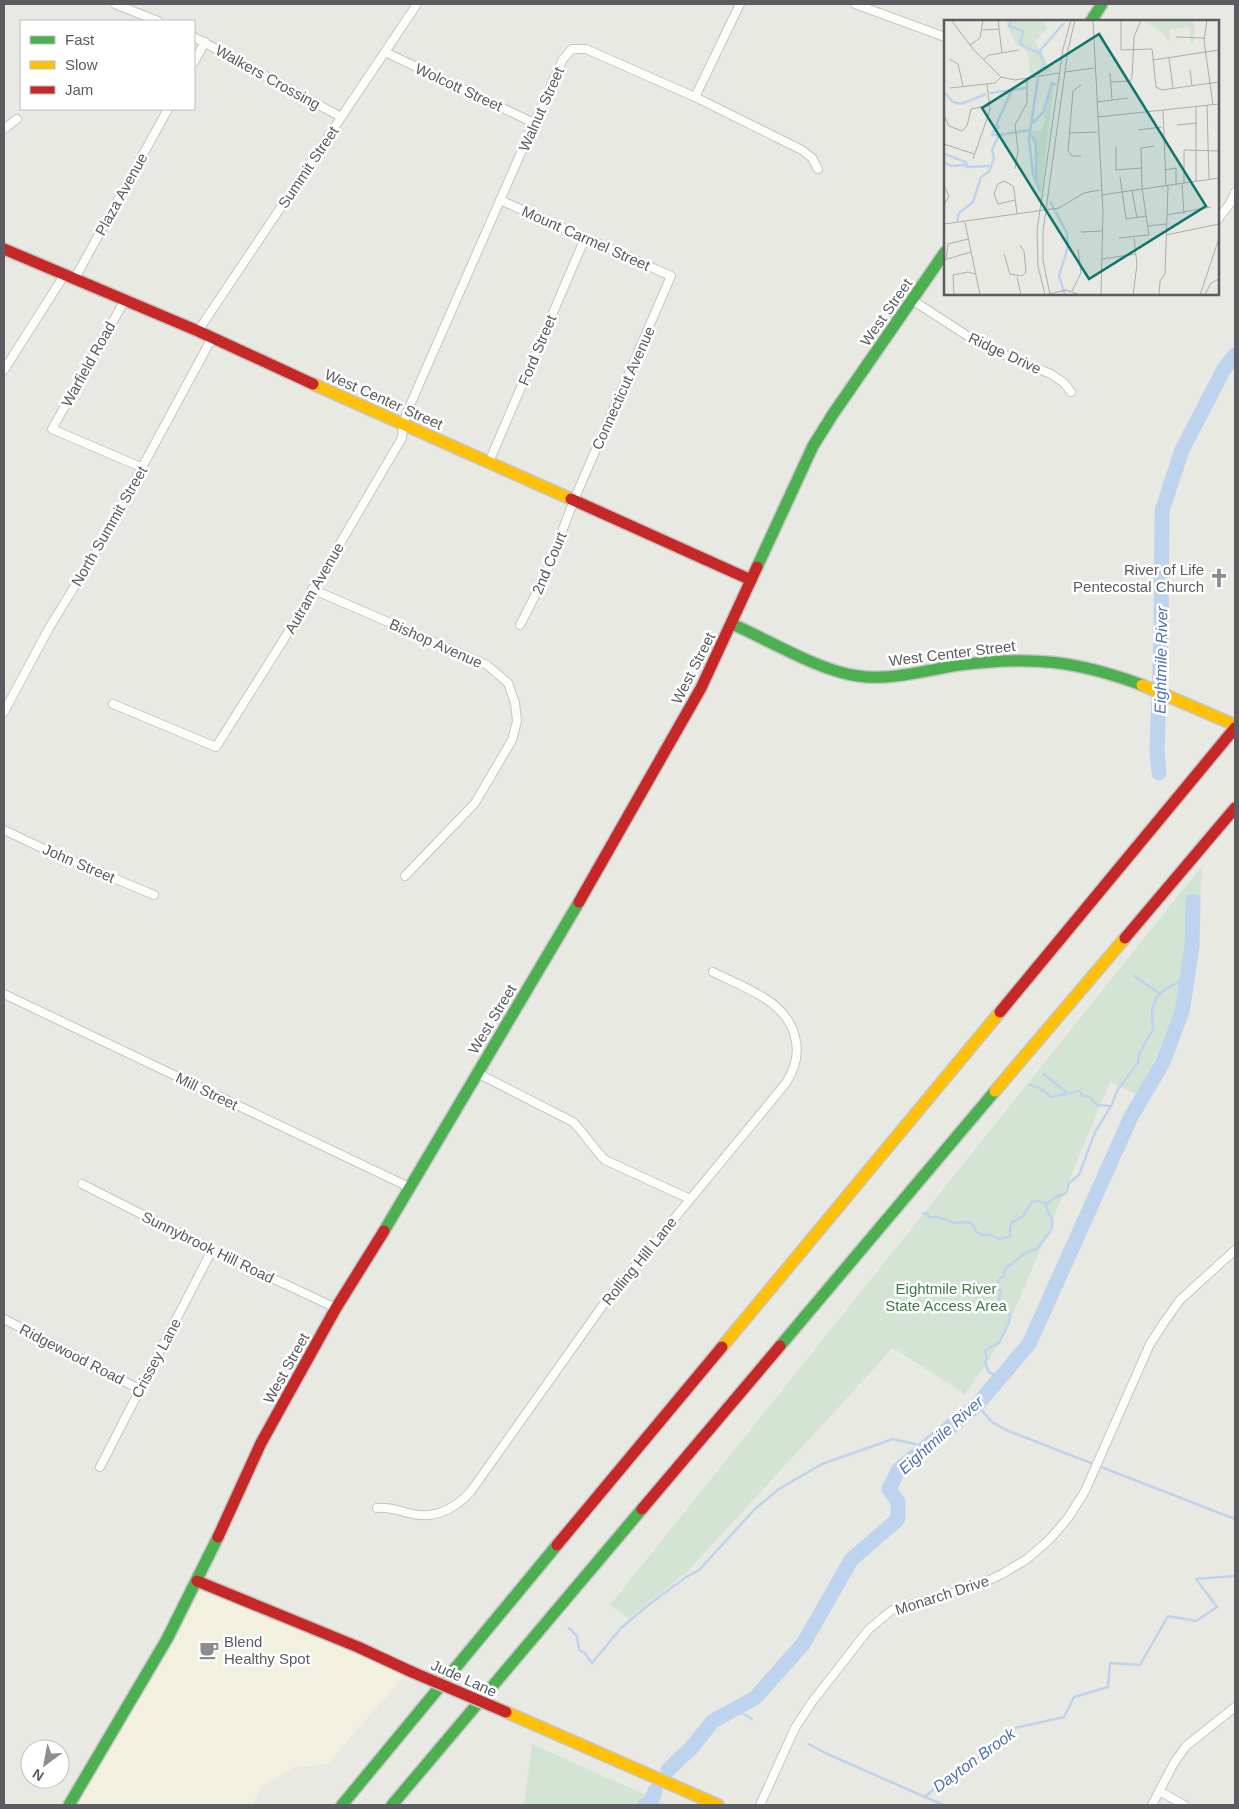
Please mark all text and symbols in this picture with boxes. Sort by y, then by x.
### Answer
legend [20,20,195,110]
inset map [944,20,1219,295]
text: Fast [65,31,95,48]
street label: Walkers Crossing [213,41,323,113]
text: Slow [65,56,98,73]
street label: Wolcott Street [413,59,506,115]
street label: Walnut Street [515,64,567,154]
text: Jam [65,81,93,98]
street label: Summit Street [274,122,342,211]
street label: Plaza Avenue [91,150,151,238]
street label: Mount Carmel Street [519,202,653,274]
street label: West Street [857,274,916,349]
street label: Ford Street [515,311,560,388]
street label: Warfield Road [58,319,118,409]
street label: Connecticut Avenue [588,324,658,452]
street label: Ridge Drive [966,329,1044,377]
street label: West Center Street [322,365,446,433]
street label: North Summit Street [68,462,151,589]
street label: 2nd Court [528,529,570,597]
street label: Autram Avenue [281,539,347,637]
place label: River of Life Pentecostal Church [1073,561,1204,595]
church icon: River of Life Pentecostal Church [1208,567,1230,589]
water label: Eightmile River [1152,605,1170,714]
street label: Bishop Avenue [387,615,485,671]
street label: West Street [668,629,719,707]
street label: West Center Street [888,637,1017,669]
street label: John Street [40,840,118,886]
street label: West Street [465,980,520,1057]
street label: Mill Street [173,1069,241,1114]
street label: Sunnybrook Hill Road [139,1208,277,1286]
street label: Rolling Hill Lane [598,1214,680,1308]
park label: Eightmile River State Access Area [885,1280,1008,1314]
street label: Crissey Lane [128,1315,184,1401]
street label: Ridgewood Road [17,1320,127,1388]
street label: West Street [260,1329,313,1406]
water label: Eightmile River [895,1392,987,1477]
street label: Monarch Drive [893,1572,991,1618]
place label: Blend Healthy Spot [224,1633,311,1667]
cafe icon: Blend Healthy Spot [198,1639,220,1661]
street label: Jude Lane [429,1656,499,1700]
water label: Dayton Brook [930,1724,1019,1795]
north arrow [20,1739,70,1789]
text: N [30,1766,47,1784]

